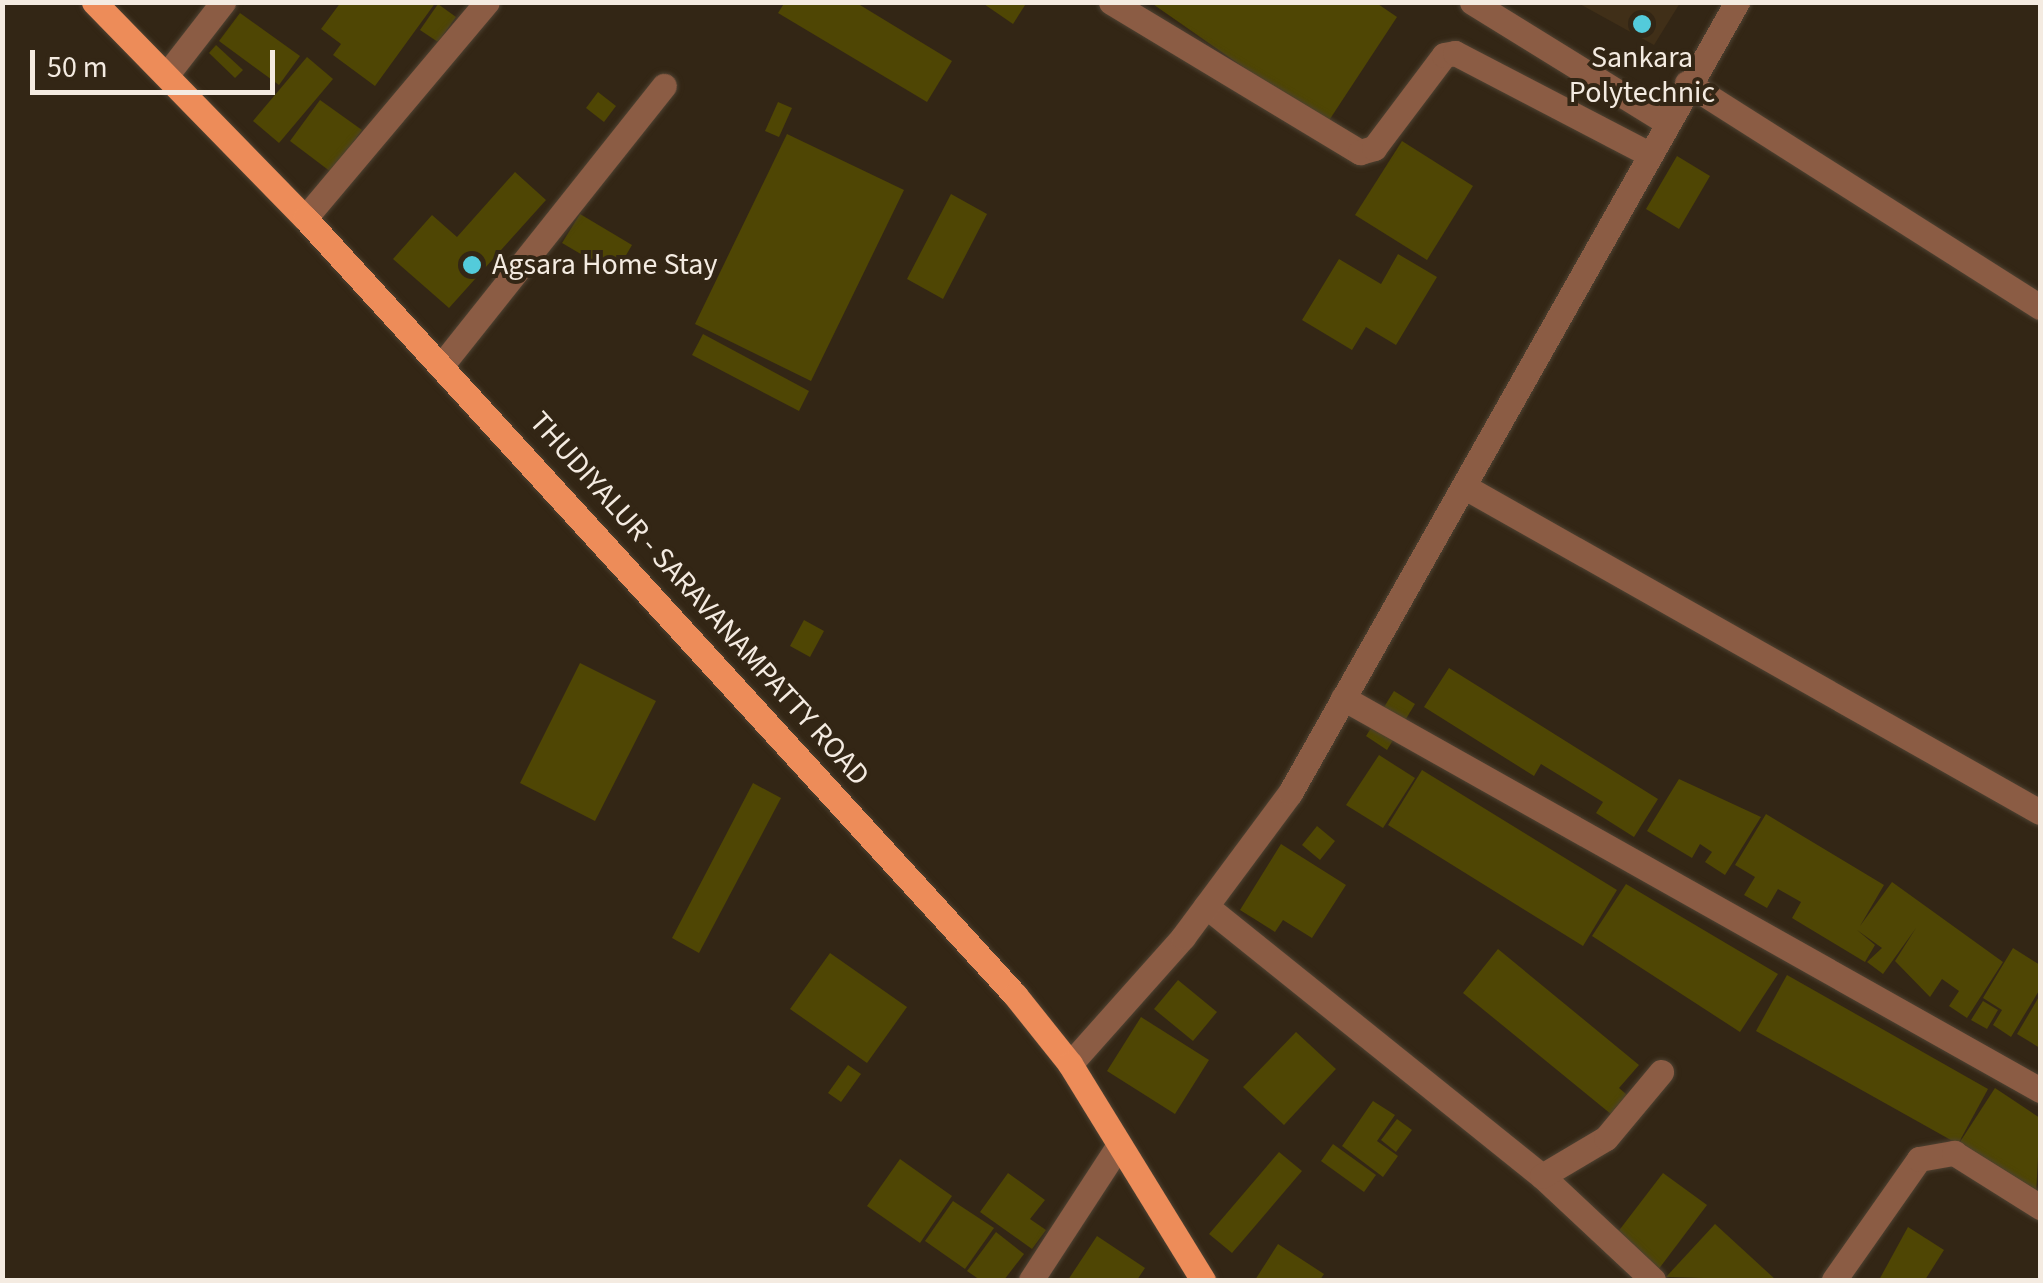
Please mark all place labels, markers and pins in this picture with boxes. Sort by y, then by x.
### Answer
marker: Sankara Polytechnic [1631,13,1653,35]
place label: Sankara Polytechnic [1569,40,1715,110]
place label: Agsara Home Stay [492,247,717,283]
marker: Agsara Home Stay [461,254,483,276]

